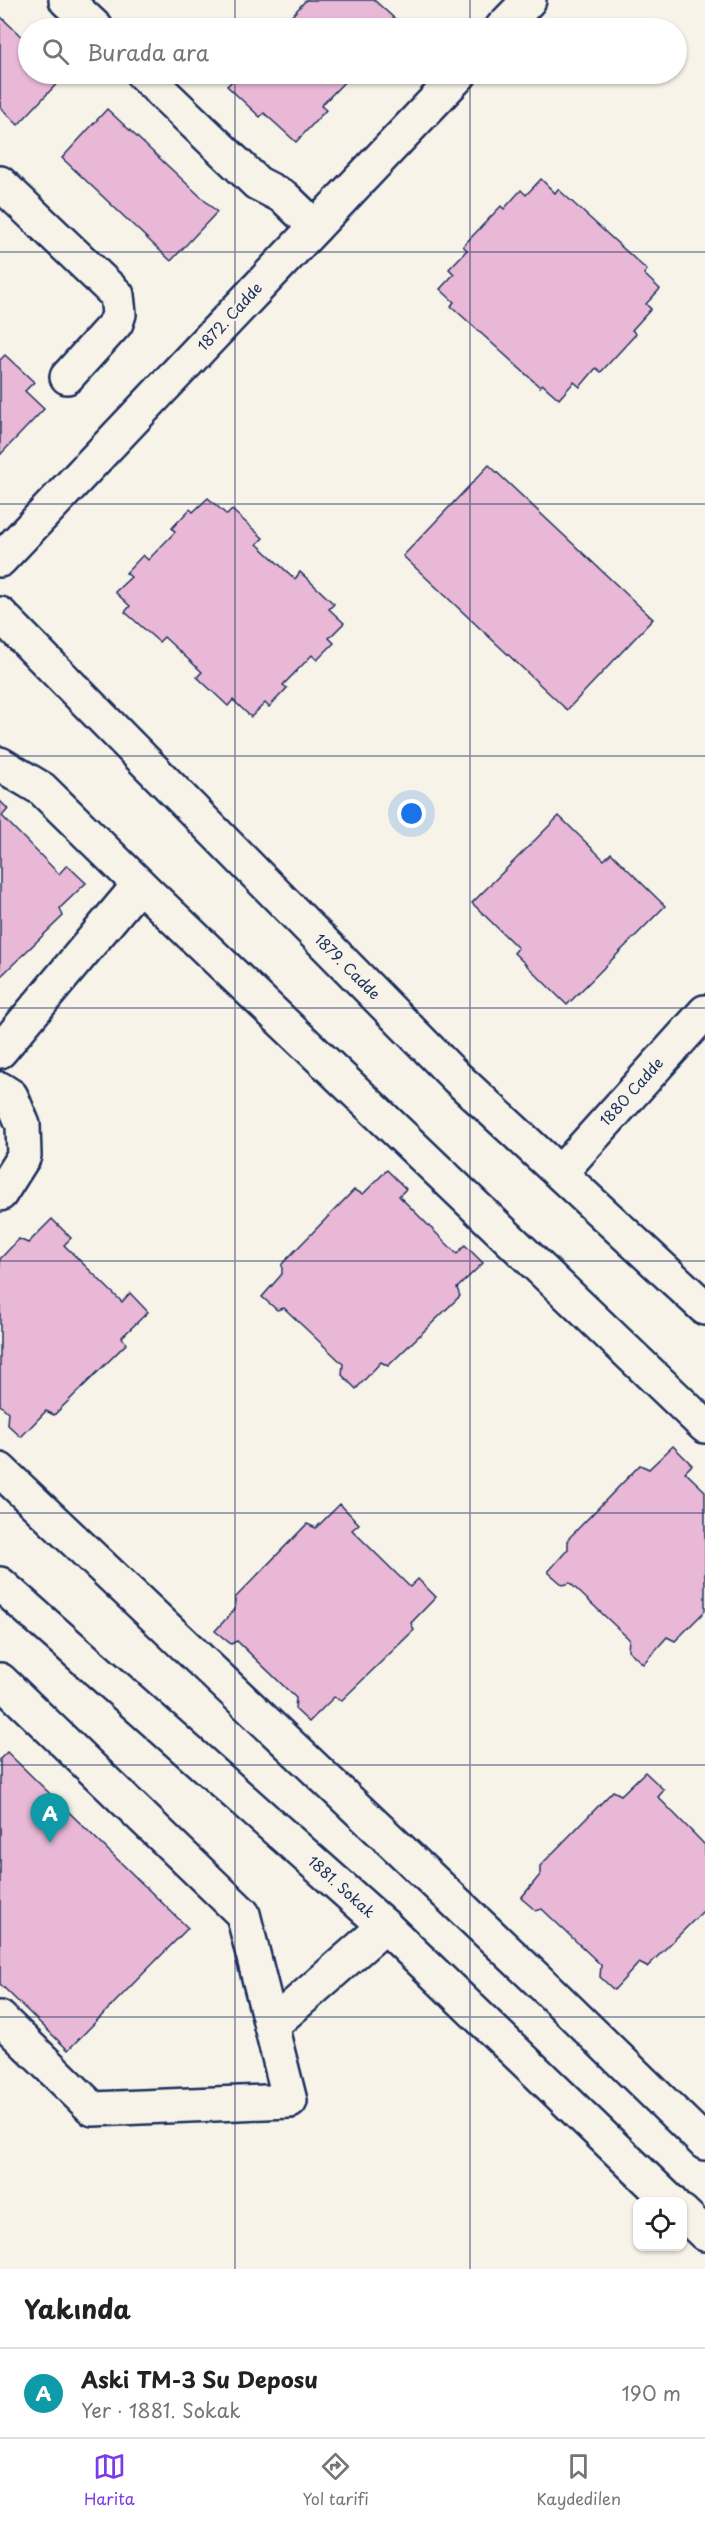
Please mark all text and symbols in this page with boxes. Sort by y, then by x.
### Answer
search box [18,18,687,84]
icon: search [39,35,72,68]
text: Burada ara [87,35,209,68]
street label: 1872. Cadde [191,276,267,356]
your location [397,799,426,828]
street label: 1879. Cadde [310,928,386,1004]
street label: 1880 Cadde [594,1052,668,1130]
pin: A [31,1794,70,1843]
street label: 1881. Sokak [303,1849,381,1923]
map controls [633,2197,687,2251]
button: locate [633,2197,687,2251]
text: Yakında [24,2289,131,2328]
text: Aski TM-3 Su Deposu [81,2362,318,2395]
text: A [36,2378,51,2408]
text: 190 m [622,2378,681,2408]
text: Yer · 1881. Sokak [81,2395,241,2425]
tab: Harita [84,2450,135,2510]
tab: Yol tarifi [302,2450,369,2510]
tab: Kaydedilen [537,2450,621,2510]

